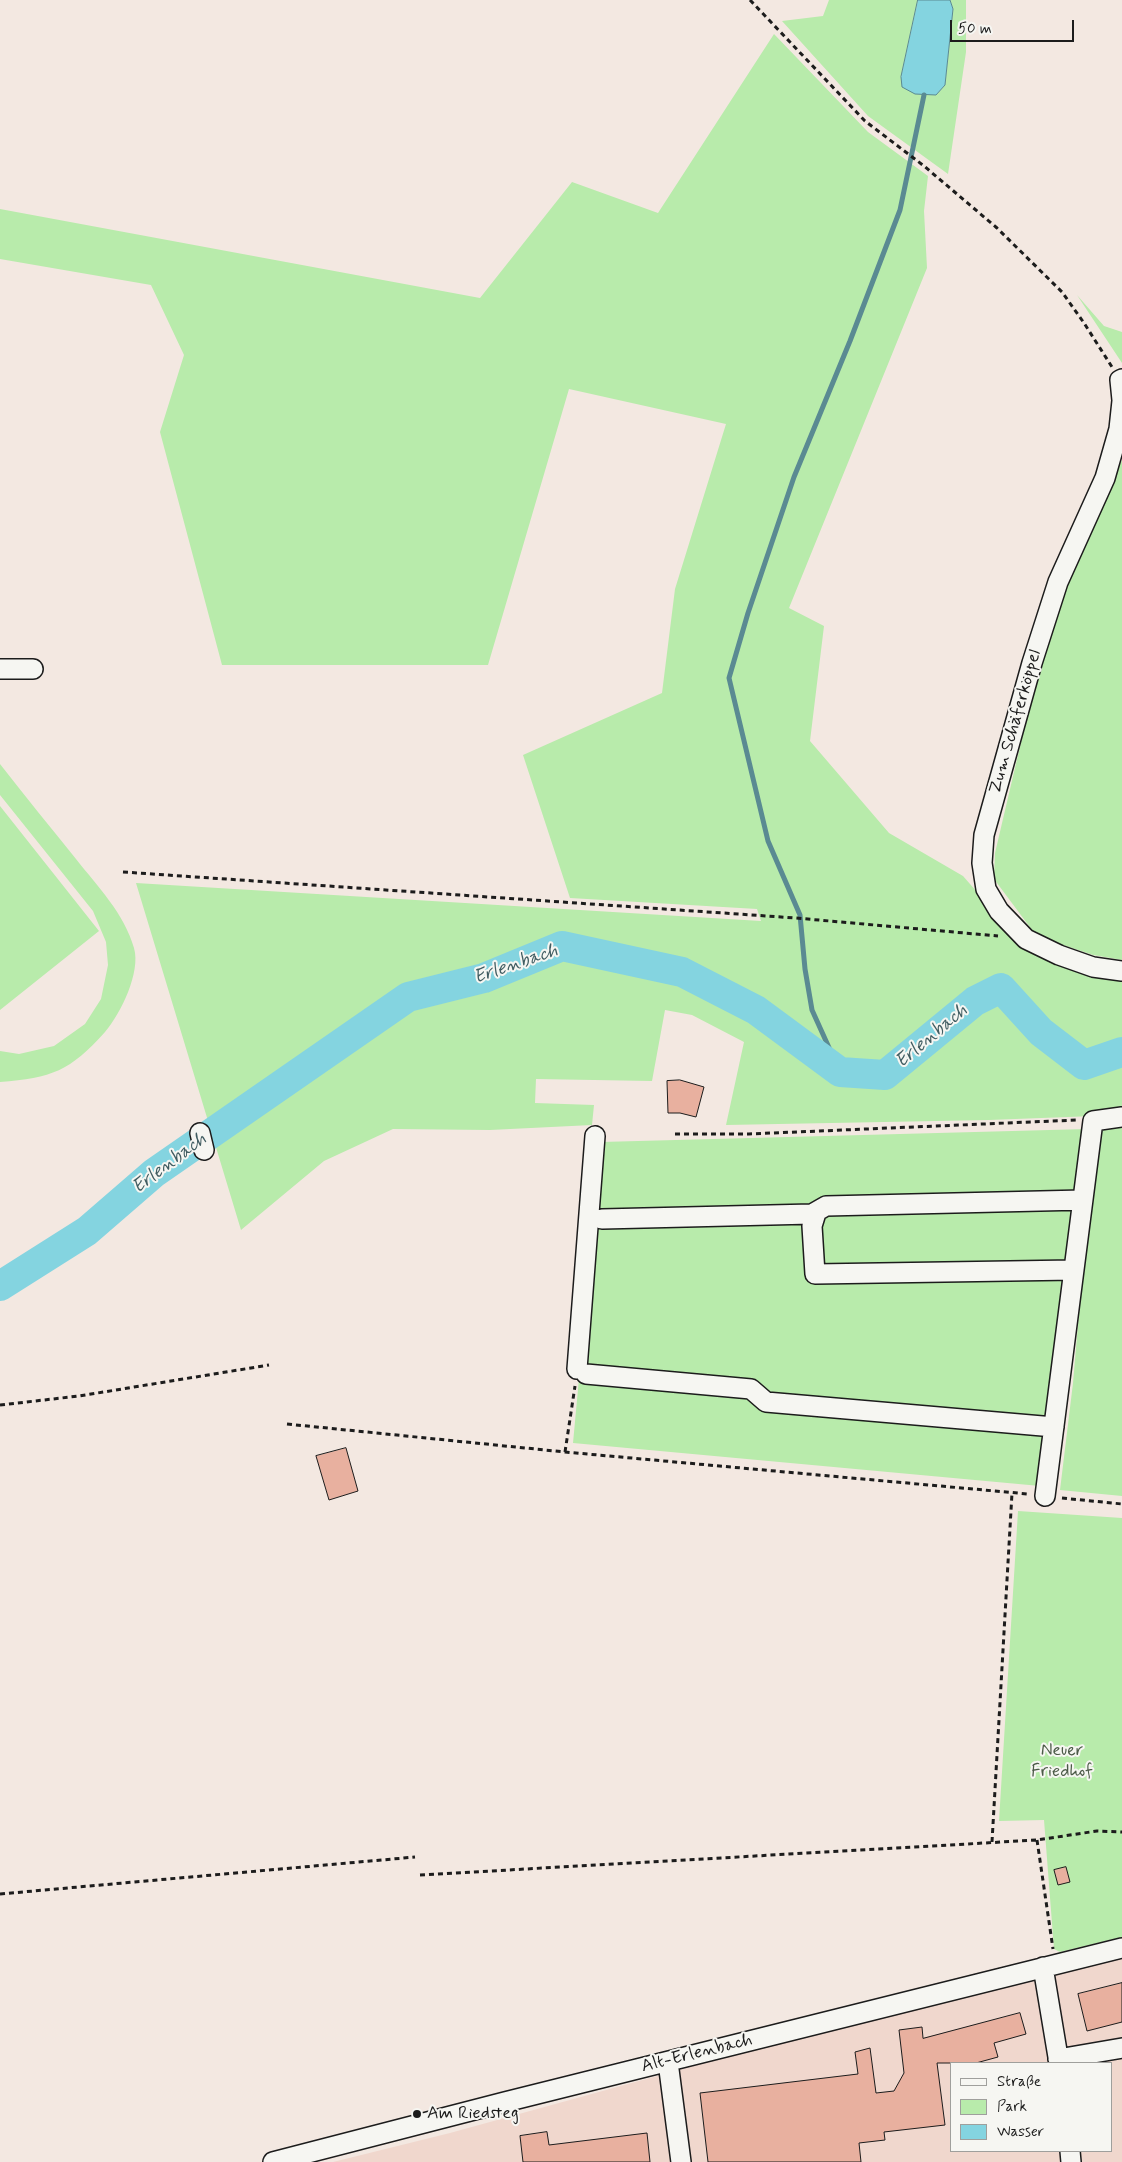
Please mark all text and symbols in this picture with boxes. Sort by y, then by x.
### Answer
scale bar [952,10,1076,42]
text: 50 m [958,19,992,39]
street label: Zum Schäferköppel [985,648,1047,796]
water label: Erlenbach [471,940,561,990]
water label: Erlenbach [891,1000,973,1074]
water label: Erlenbach [128,1129,212,1199]
park label: Neuer Friedhof [1031,1740,1093,1782]
street label: Alt-Erlenbach [639,2030,755,2078]
legend [950,2062,1112,2152]
text: Straße [997,2072,1041,2092]
text: Park [997,2097,1027,2117]
place label: Am Riedsteg [427,2103,519,2125]
marker: Am Riedsteg [411,2108,423,2120]
text: Wasser [997,2122,1044,2142]

